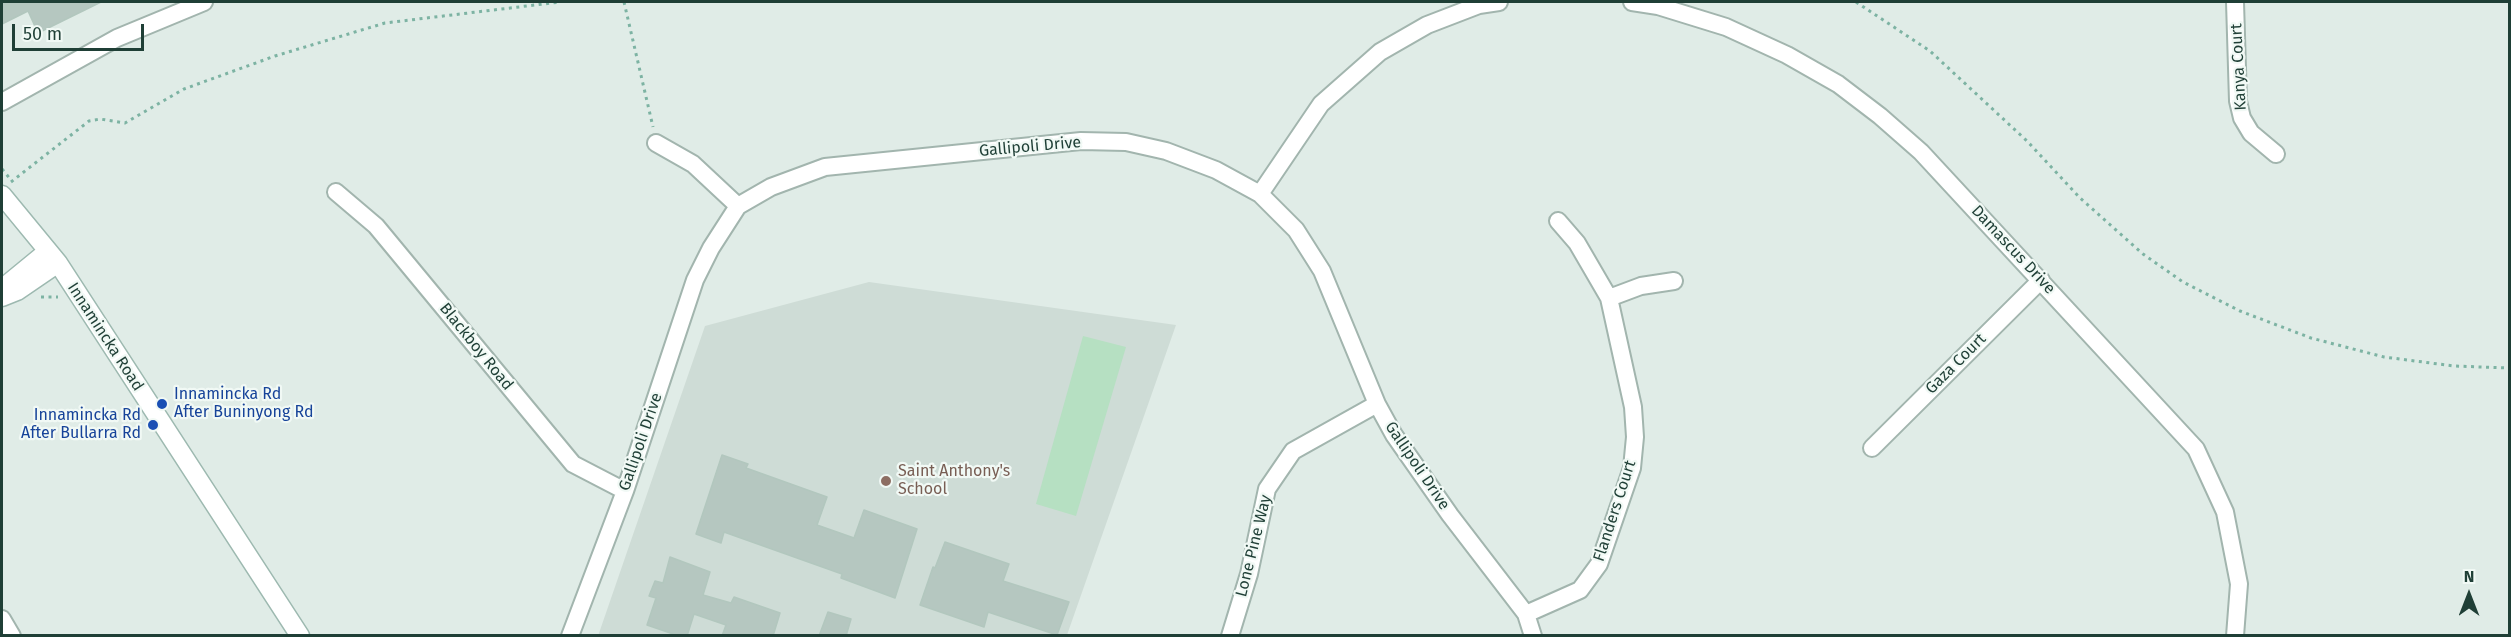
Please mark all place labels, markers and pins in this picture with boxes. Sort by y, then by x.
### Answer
place label: Innamincka Rd After Buninyong Rd [174,385,313,423]
marker: Innamincka Rd After Buninyong Rd [155,397,169,411]
place label: Innamincka Rd After Bullarra Rd [21,406,141,444]
marker: Innamincka Rd After Bullarra Rd [146,418,160,432]
place label: Saint Anthony's School [898,462,1010,500]
marker: Saint Anthony's School [879,474,893,488]

